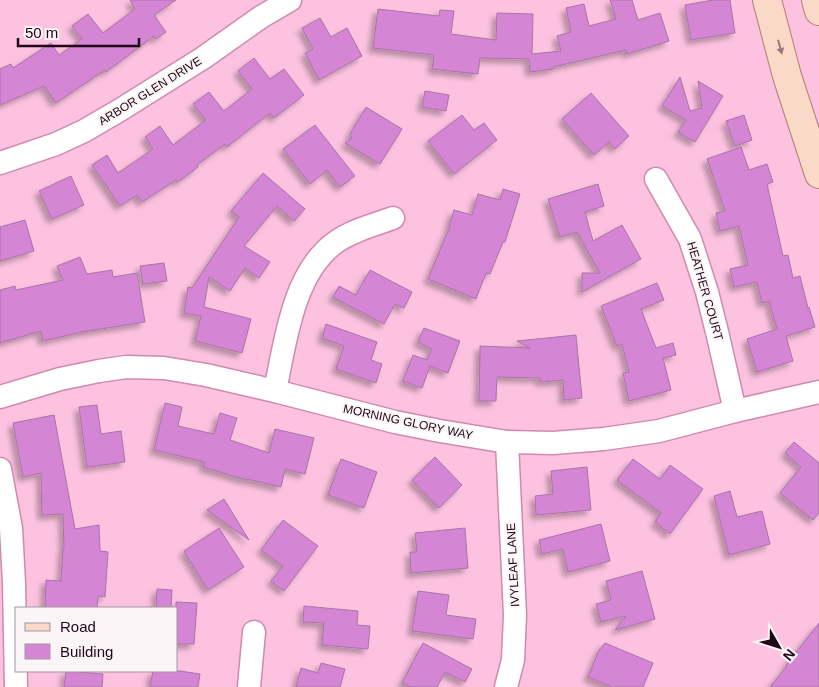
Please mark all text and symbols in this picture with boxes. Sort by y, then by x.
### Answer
scale bar [18,15,139,47]
text: 50 m [25,24,58,41]
one-way arrow [776,40,784,55]
street label: ARBOR GLEN DRIVE [96,54,204,128]
street label: HEATHER COURT [684,240,726,343]
street label: MORNING GLORY WAY [342,401,474,443]
street label: IVYLEAF LANE [504,523,522,607]
legend [15,607,178,672]
text: Road [60,618,96,635]
north arrow [754,622,804,672]
text: Building [60,643,113,660]
text: N [780,646,799,664]

